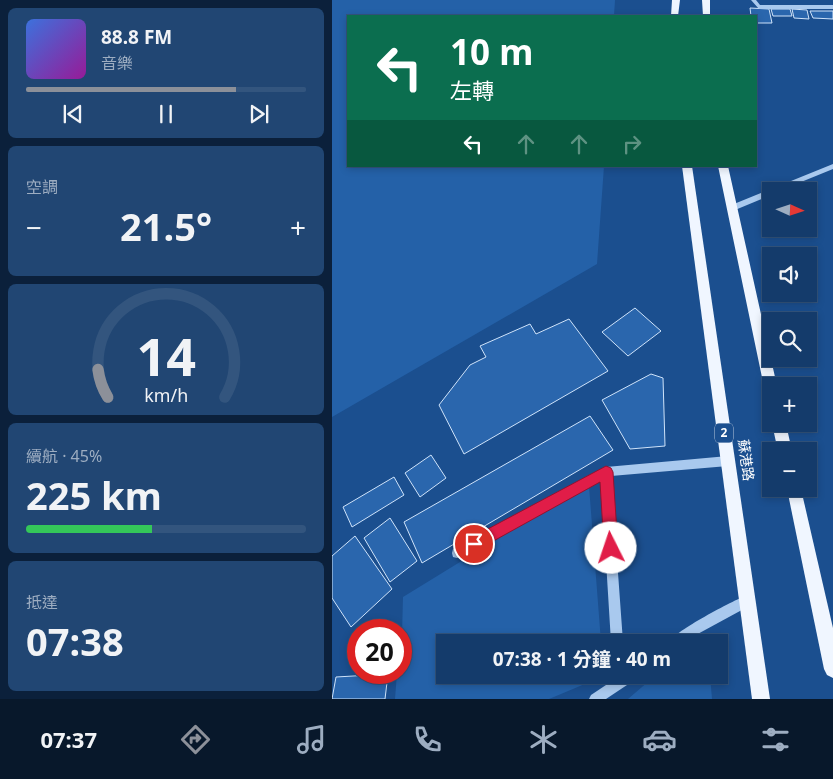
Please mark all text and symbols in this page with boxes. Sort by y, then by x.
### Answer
text: 88.8 FM [101,24,172,50]
text: 10 m [450,28,533,75]
icon: left [367,35,432,100]
text: 音樂 [101,52,133,74]
text: 左轉 [450,75,494,105]
icon: previous [59,100,87,128]
icon: pause [152,100,180,128]
icon: next [245,100,273,128]
icon: left [459,130,487,158]
icon: ahead [512,130,540,158]
icon: ahead [565,130,593,158]
icon: right [618,130,646,158]
text: 空調 [26,176,58,198]
north arrow [762,182,817,238]
map controls [762,182,817,497]
text: 21.5° [120,200,212,252]
text: − [26,208,42,246]
text: + [290,208,306,246]
button: sound [762,247,817,302]
button: search [762,312,817,367]
text: 14 [136,320,196,391]
button: + [762,377,817,432]
text: km/h [144,383,188,407]
road number: 2 [715,423,733,442]
street label: 蘇港路 [734,438,759,482]
button: − [762,442,817,497]
text: 續航 · 45% [26,445,102,467]
text: 225 km [26,469,162,521]
position arrow [584,521,636,573]
pin [453,523,495,565]
icon: arrive [460,530,488,558]
text: 抵達 [26,591,58,613]
text: 07:38 [26,615,124,667]
speed limit sign: 20 [347,619,412,684]
text: 07:38 · 1 分鐘 · 40 m [493,646,671,672]
icon: directions [178,722,213,757]
icon: music [294,722,329,757]
icon: phone [410,722,445,757]
icon: climate [526,722,561,757]
icon: car [642,722,677,757]
icon: filters [758,722,793,757]
text: 07:37 [40,724,97,754]

